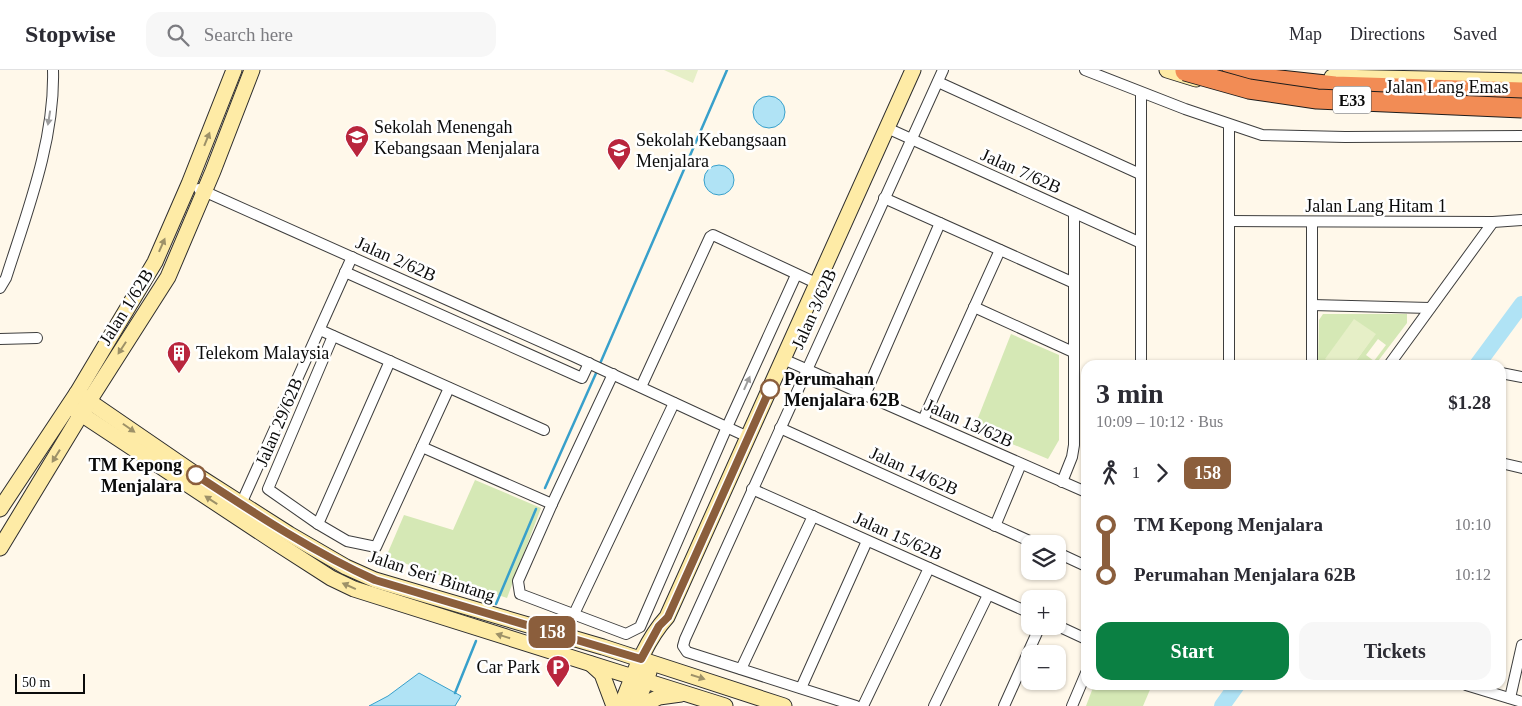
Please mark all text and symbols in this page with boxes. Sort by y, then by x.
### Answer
search box [146,12,496,57]
text: Stopwise [25,21,116,47]
icon: search [164,21,192,49]
text: Search here [204,24,293,45]
text: Map [1289,24,1322,44]
text: Directions [1350,24,1425,44]
text: Saved [1453,24,1497,44]
street label: Jalan Lang Emas [1386,77,1508,97]
road number: E33 [1333,86,1371,114]
one-way arrow [45,111,53,127]
place label: Sekolah Menengah Kebangsaan Menjalara [374,117,539,158]
school or university icon: Sekolah Menengah Kebangsaan Menjalara [344,124,370,158]
place label: Sekolah Kebangsaan Menjalara [636,130,786,171]
one-way arrow [203,131,211,146]
school or university icon: Sekolah Kebangsaan Menjalara [606,137,632,171]
street label: Jalan 7/62B [978,144,1064,198]
street label: Jalan Lang Hitam 1 [1305,196,1447,216]
street label: Jalan 2/62B [353,232,439,286]
one-way arrow [158,238,166,252]
street label: Jalan 1/62B [95,265,157,349]
street label: Jalan 3/62B [787,266,841,352]
building icon: Telekom Malaysia [166,340,192,374]
one-way arrow [118,342,127,355]
place label: Telekom Malaysia [196,343,329,363]
place label: Perumahan Menjalara 62B [784,369,899,410]
street label: Jalan 29/62B [251,375,307,469]
one-way arrow [744,376,752,390]
text: 3 min [1096,378,1164,409]
marker: Perumahan Menjalara 62B [760,379,780,399]
text: $1.28 [1448,392,1491,413]
street label: Jalan 13/62B [922,395,1016,451]
text: 10:09 – 10:12 · Bus [1096,413,1223,430]
one-way arrow [122,423,136,433]
street label: Jalan 14/62B [867,443,961,499]
one-way arrow [51,450,60,463]
place label: TM Kepong Menjalara [88,455,182,496]
icon: walk [1096,459,1124,487]
icon: forward [1148,459,1176,487]
text: 158 [1194,463,1221,483]
text: 1 [1132,464,1140,481]
marker: TM Kepong Menjalara [186,465,206,485]
one-way arrow [204,495,217,505]
street label: Jalan 15/62B [851,508,945,564]
text: TM Kepong Menjalara [1134,514,1323,535]
text: 10:10 [1455,516,1491,533]
map controls [1021,535,1066,690]
button: layers [1021,535,1066,580]
street label: Jalan Seri Bintang [366,546,498,606]
text: Perumahan Menjalara 62B [1134,564,1356,585]
text: 10:12 [1455,566,1491,583]
one-way arrow [341,581,356,590]
button: + [1021,590,1066,635]
line badge: 158 [523,616,581,648]
text: 158 [539,622,566,642]
button: Start [1096,622,1289,680]
button: Tickets [1299,622,1491,680]
one-way arrow [495,632,510,640]
button: − [1021,645,1066,690]
parking icon: Car Park [545,654,571,688]
place label: Car Park [477,657,540,677]
scale bar [15,671,85,694]
one-way arrow [691,674,706,682]
text: 50 m [22,675,50,690]

